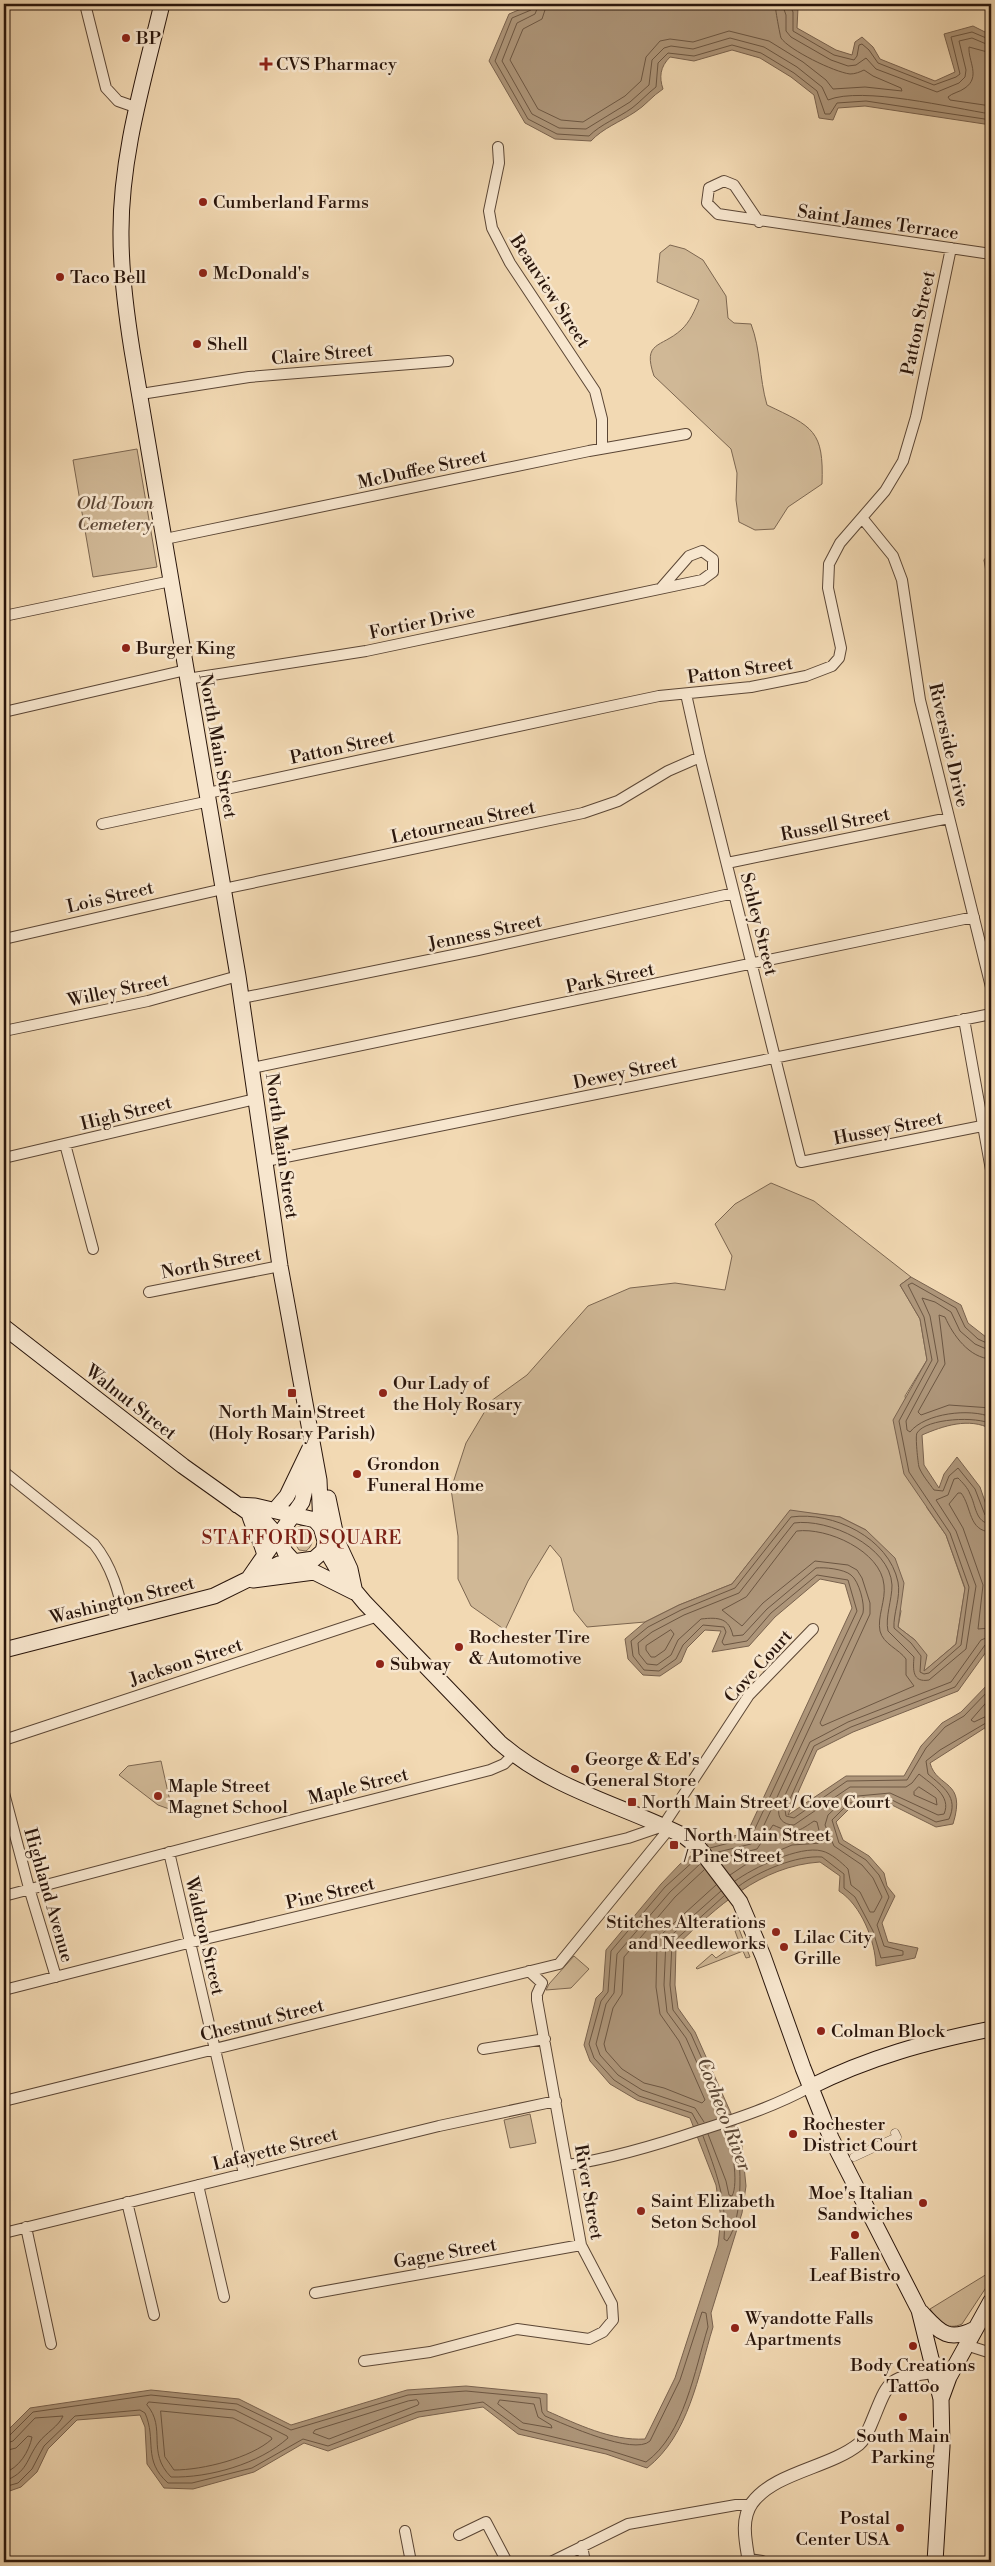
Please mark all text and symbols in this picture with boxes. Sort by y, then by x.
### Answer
place label: BP [135,27,161,50]
marker: BP [120,32,132,44]
place label: CVS Pharmacy [276,53,397,76]
marker: CVS Pharmacy [260,58,272,70]
place label: Cumberland Farms [213,191,369,214]
marker: Cumberland Farms [197,196,209,208]
street label: Saint James Terrace [796,200,960,245]
street label: Beauview Street [504,230,595,353]
place label: McDonald's [213,262,310,285]
place label: Taco Bell [70,266,147,289]
marker: McDonald's [197,267,209,279]
street label: Patton Street [896,268,941,378]
marker: Taco Bell [54,271,66,283]
place label: Shell [207,333,248,356]
marker: Shell [191,338,203,350]
street label: Claire Street [270,339,375,370]
street label: McDuffee Street [355,444,489,494]
park label: Old Town Cemetery [76,492,155,536]
street label: Fortier Drive [367,600,477,645]
place label: Burger King [135,637,236,660]
marker: Burger King [120,642,132,654]
street label: Patton Street [686,652,795,689]
street label: North Main Street [193,672,242,821]
street label: Riverside Drive [923,681,974,809]
street label: Patton Street [288,725,397,770]
street label: Letourneau Street [389,796,538,849]
street label: Russell Street [779,803,892,846]
street label: Schley Street [735,870,783,979]
street label: Lois Street [64,876,156,919]
street label: Jenness Street [425,909,545,956]
street label: Park Street [564,958,657,999]
street label: Willey Street [65,968,171,1013]
street label: Dewey Street [571,1050,680,1095]
street label: North Main Street [260,1072,303,1221]
street label: High Street [78,1091,175,1136]
street label: Hussey Street [832,1107,945,1150]
street label: North Street [159,1242,264,1284]
street label: Walnut Street [80,1359,181,1446]
place label: Our Lady of the Holy Rosary [393,1372,522,1416]
marker: North Main Street (Holy Rosary Parish) [286,1387,298,1399]
marker: Our Lady of the Holy Rosary [377,1387,389,1399]
place label: North Main Street (Holy Rosary Parish) [209,1401,375,1445]
place label: Grondon Funeral Home [367,1453,484,1497]
marker: Grondon Funeral Home [351,1468,363,1480]
district label: STAFFORD SQUARE [201,1526,403,1550]
street label: Washington Street [46,1571,198,1630]
street label: Cove Court [719,1624,798,1708]
place label: Rochester Tire & Automotive [469,1626,590,1670]
street label: Jackson Street [126,1633,246,1692]
marker: Rochester Tire & Automotive [453,1641,465,1653]
place label: Subway [390,1653,451,1676]
marker: Subway [374,1658,386,1670]
place label: George & Ed's General Store [585,1748,700,1792]
street label: Maple Street [306,1763,411,1810]
marker: George & Ed's General Store [569,1763,581,1775]
place label: Maple Street Magnet School [168,1775,288,1819]
marker: Maple Street Magnet School [152,1790,164,1802]
place label: North Main Street / Cove Court [642,1791,891,1814]
marker: North Main Street / Cove Court [626,1796,638,1808]
place label: North Main Street / Pine Street [683,1824,832,1868]
street label: Highland Avenue [18,1825,79,1965]
marker: North Main Street / Pine Street [668,1839,680,1851]
street label: Pine Street [283,1872,377,1915]
street label: Waldron Street [179,1874,229,1998]
place label: Stitches Alterations and Needleworks [606,1911,766,1955]
marker: Stitches Alterations and Needleworks [770,1926,782,1938]
place label: Lilac City Grille [794,1926,873,1970]
marker: Lilac City Grille [778,1941,790,1953]
street label: Chestnut Street [198,1994,327,2047]
place label: Colman Block [831,2020,946,2043]
marker: Colman Block [815,2025,827,2037]
water label: Cocheco River [691,2054,757,2175]
place label: Rochester District Court [803,2113,919,2157]
street label: Lafayette Street [210,2123,341,2176]
marker: Rochester District Court [787,2128,799,2140]
street label: River Street [569,2143,608,2242]
place label: Moe's Italian Sandwiches [809,2182,913,2226]
place label: Saint Elizabeth Seton School [651,2190,776,2234]
marker: Moe's Italian Sandwiches [917,2197,929,2209]
marker: Saint Elizabeth Seton School [635,2205,647,2217]
marker: Fallen Leaf Bistro [849,2229,861,2241]
street label: Gagne Street [392,2233,499,2274]
place label: Fallen Leaf Bistro [809,2243,901,2287]
place label: Wyandotte Falls Apartments [744,2307,874,2351]
marker: Wyandotte Falls Apartments [729,2322,741,2334]
marker: Body Creations Tattoo [907,2340,919,2352]
place label: Body Creations Tattoo [850,2354,976,2398]
marker: South Main Parking [897,2411,909,2423]
place label: South Main Parking [856,2425,950,2469]
place label: Postal Center USA [796,2507,891,2551]
marker: Postal Center USA [894,2522,906,2534]

